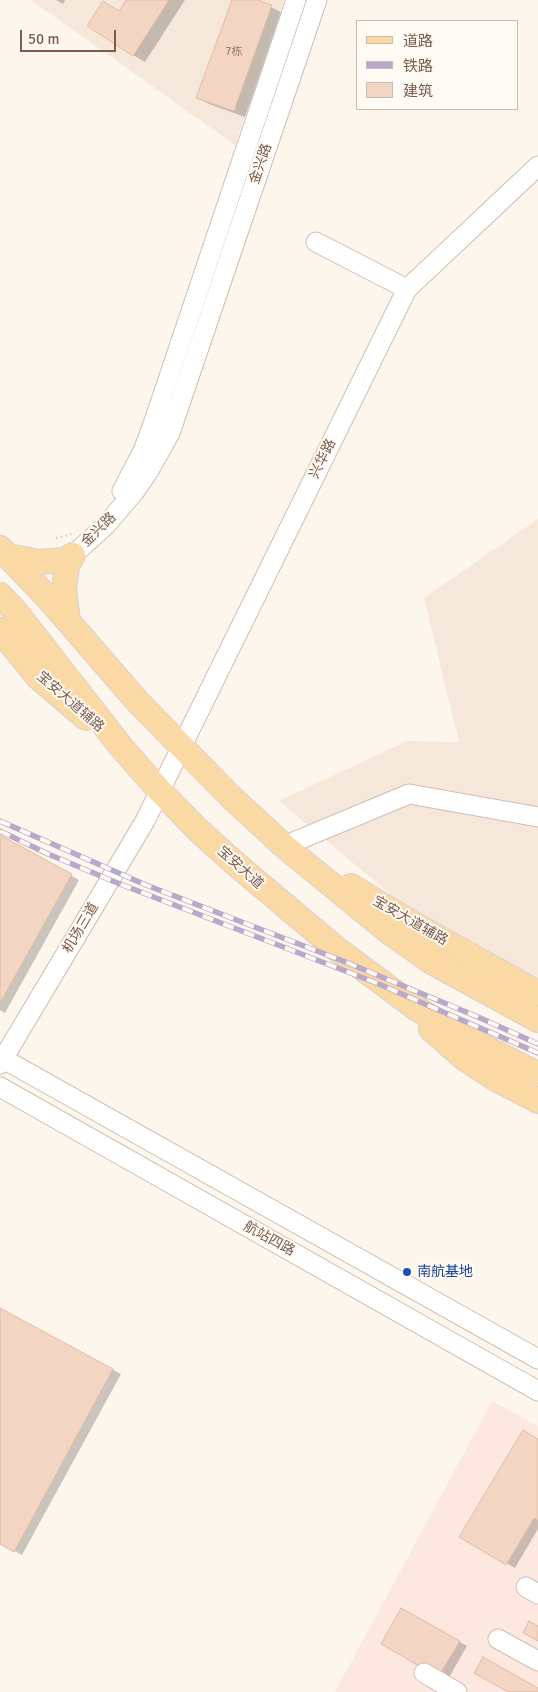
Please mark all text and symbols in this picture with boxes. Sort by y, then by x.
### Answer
scale bar [22,20,119,52]
legend [356,20,518,110]
text: 50 m [28,30,59,48]
text: 道路 [403,32,433,50]
house number: 7栋 [226,45,242,59]
text: 铁路 [403,57,433,75]
text: 建筑 [403,82,433,100]
street label: 金兴路 [246,141,276,187]
street label: 兴华路 [306,436,340,482]
street label: 金兴路 [78,509,120,551]
street label: 宝安大道辅路 [33,668,107,736]
street label: 宝安大道 [214,843,266,893]
street label: 宝安大道辅路 [369,893,451,949]
street label: 机场三道 [59,900,103,956]
street label: 航站四路 [240,1218,298,1260]
place label: 南航基地 [417,1264,473,1280]
marker: 南航基地 [401,1266,413,1278]

